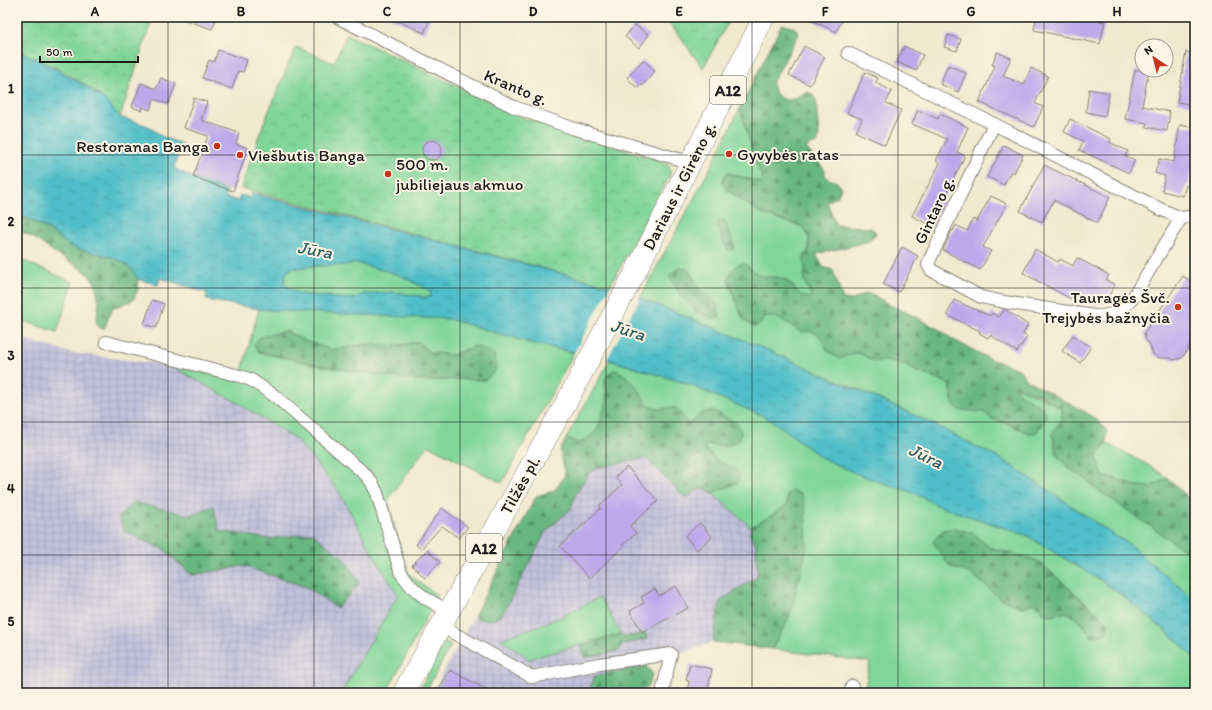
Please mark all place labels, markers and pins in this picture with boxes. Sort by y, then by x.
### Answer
place label: Restoranas Banga [76,136,209,156]
marker: Restoranas Banga [212,141,222,151]
place label: Gyvybės ratas [737,144,839,164]
place label: Viešbutis Banga [248,145,365,165]
marker: Gyvybės ratas [724,149,734,159]
marker: Viešbutis Banga [235,150,245,160]
place label: 500 m. jubiliejaus akmuo [395,154,523,194]
marker: 500 m. jubiliejaus akmuo [383,169,393,179]
place label: Tauragės Švč. Trejybės bažnyčia [1042,287,1170,327]
marker: Tauragės Švč. Trejybės bažnyčia [1173,302,1183,312]

